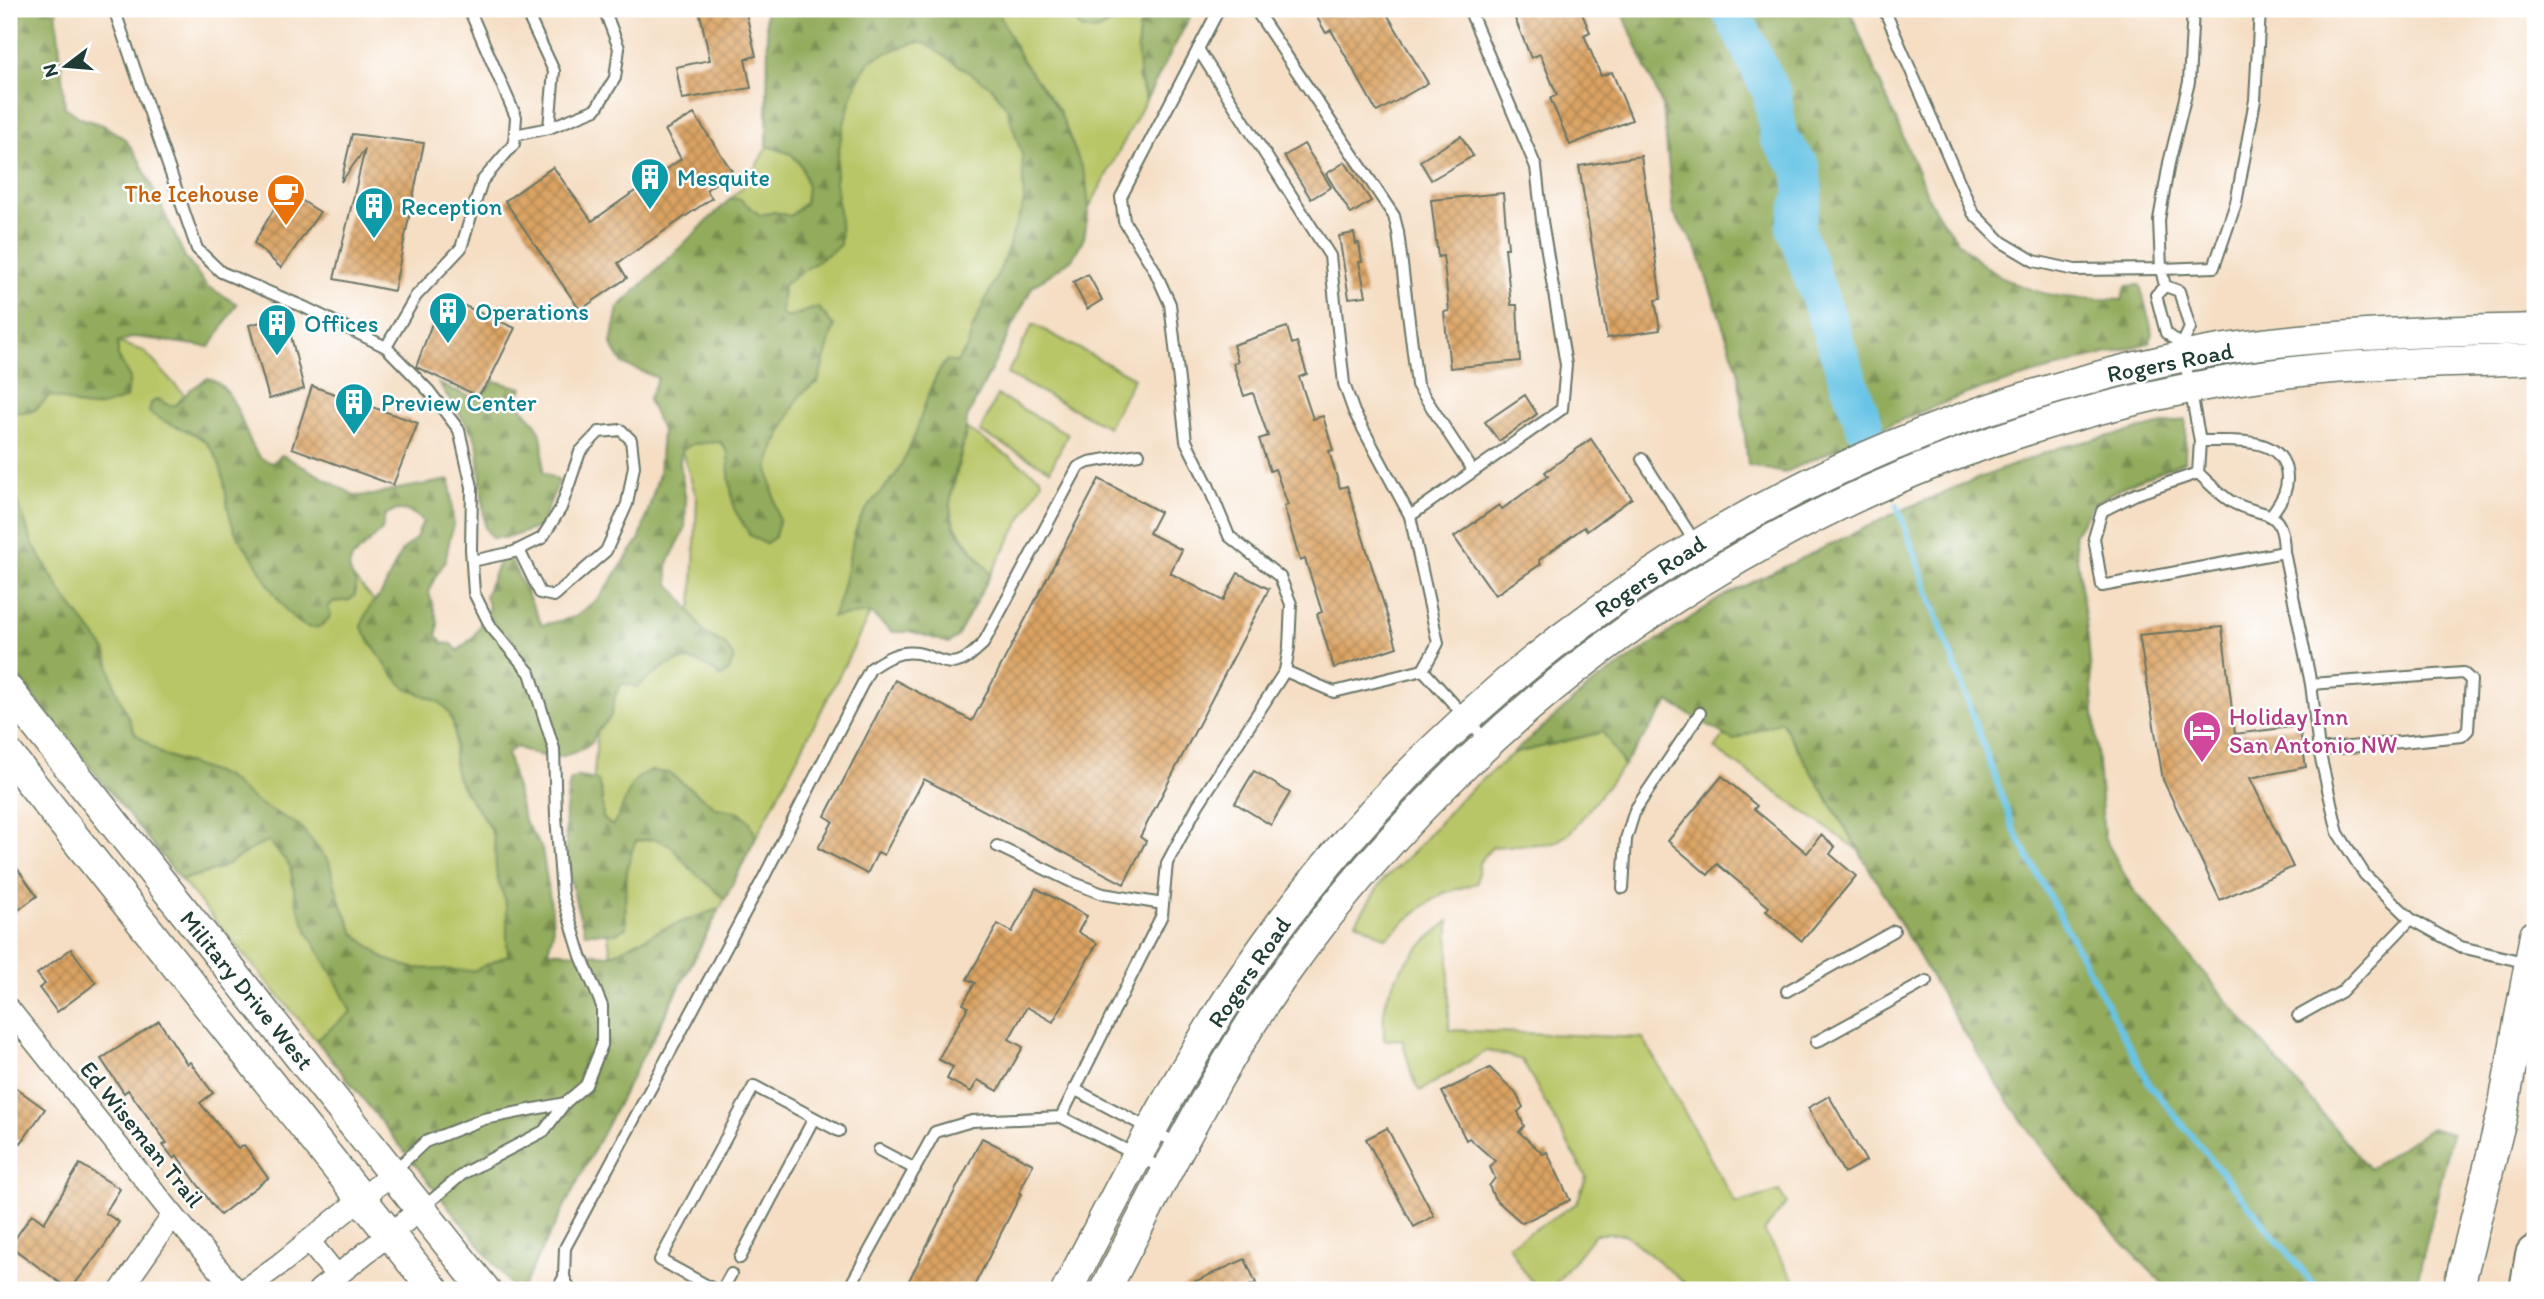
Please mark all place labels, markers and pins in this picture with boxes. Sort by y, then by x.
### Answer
building icon: Mesquite [629,156,671,211]
place label: Mesquite [677,163,770,192]
cafe icon: The Icehouse [265,172,307,227]
place label: The Icehouse [124,179,259,208]
building icon: Reception [353,185,395,240]
place label: Reception [401,192,503,221]
building icon: Operations [427,290,469,345]
place label: Operations [475,297,589,326]
building icon: Offices [256,302,298,357]
place label: Offices [304,309,378,338]
building icon: Preview Center [333,381,375,436]
place label: Preview Center [381,388,537,417]
place label: Holiday Inn San Antonio NW [2229,702,2397,759]
hotel icon: Holiday Inn San Antonio NW [2181,709,2223,764]

